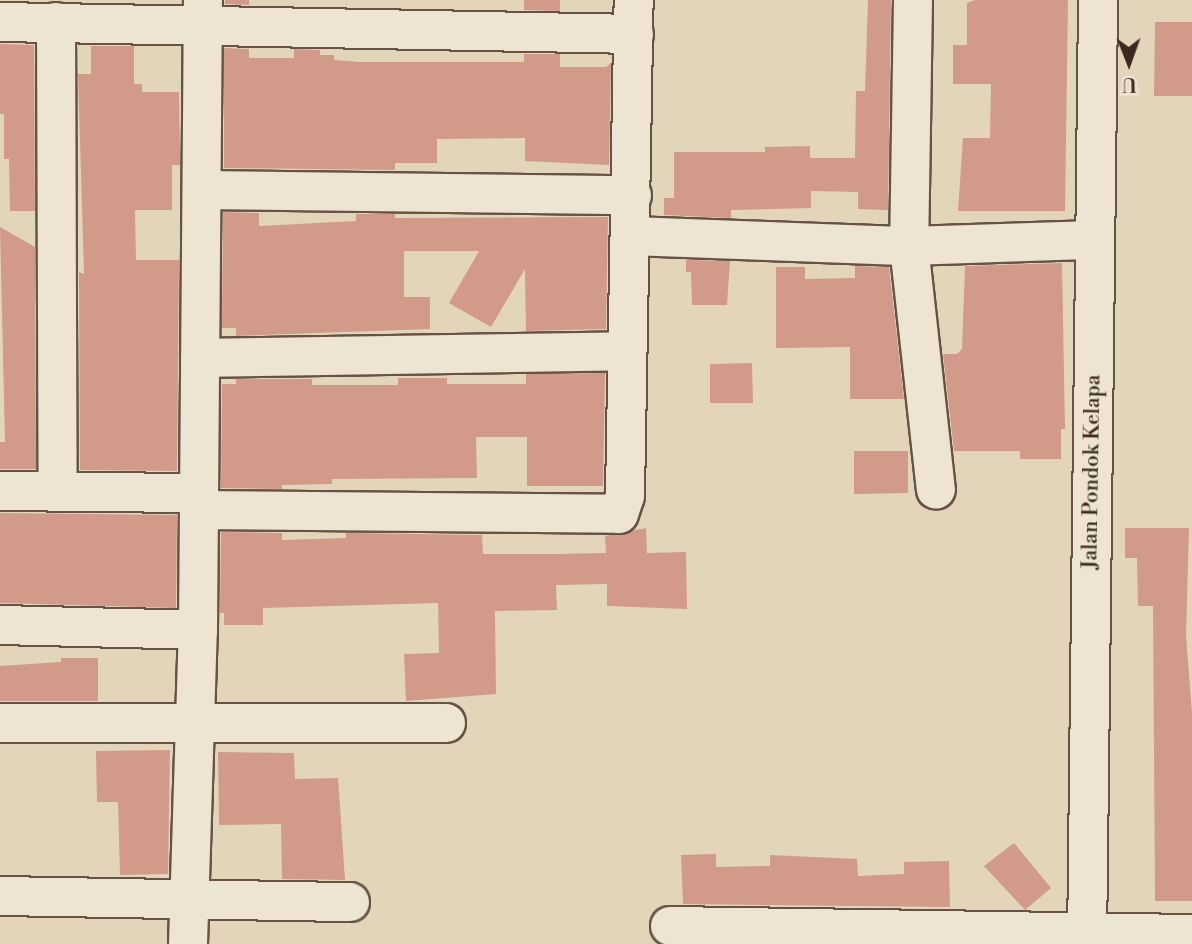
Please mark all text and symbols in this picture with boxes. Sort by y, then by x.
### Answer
north arrow [1094,28,1164,98]
text: U [1122,72,1137,96]
street label: Jalan Pondok Kelapa [1078,374,1106,570]

